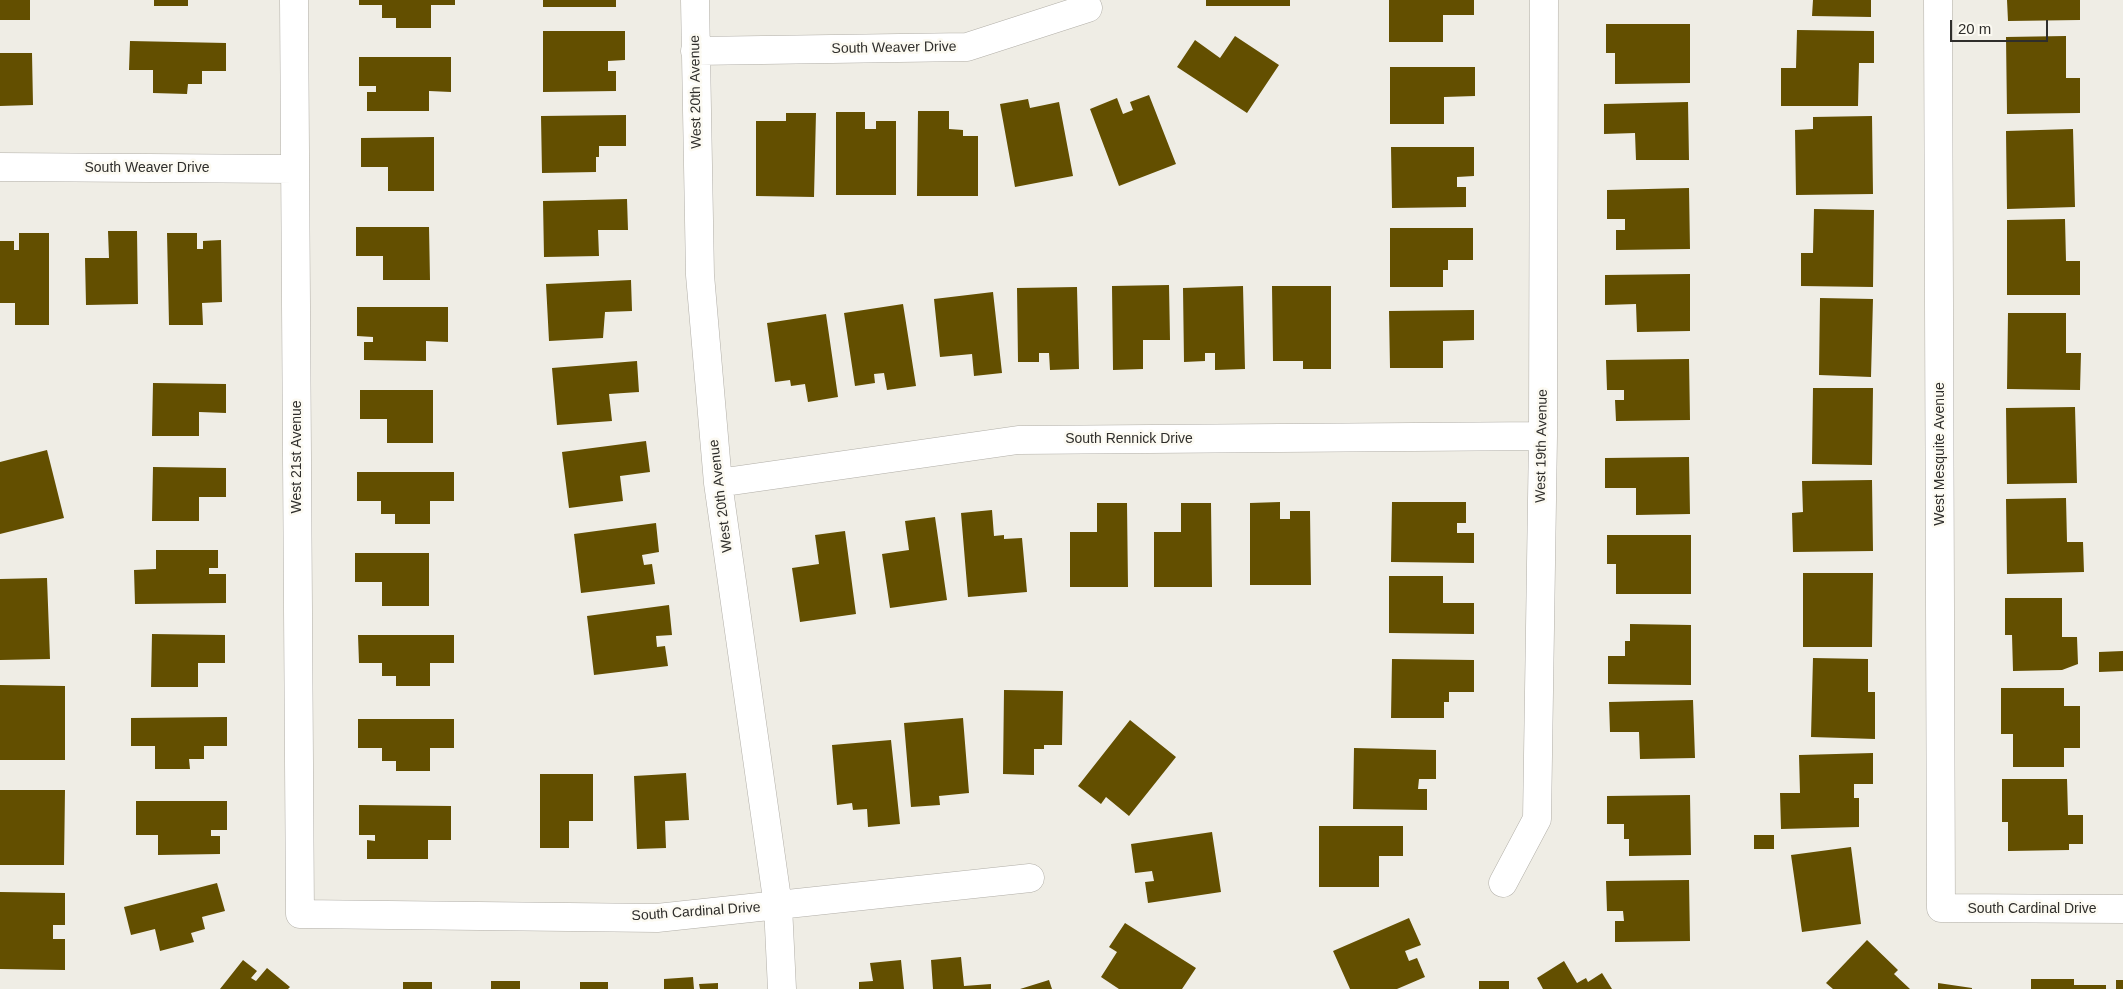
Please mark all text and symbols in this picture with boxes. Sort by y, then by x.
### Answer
scale bar [1953,10,2050,42]
text: 20 m [1958,20,1991,37]
street label: West 20th Avenue [687,35,705,149]
street label: South Weaver Drive [831,39,957,57]
street label: South Weaver Drive [84,160,210,176]
street label: West Mesquite Avenue [1932,382,1948,526]
street label: West 19th Avenue [1533,389,1551,503]
street label: West 21st Avenue [289,400,305,514]
street label: South Rennick Drive [1065,431,1193,447]
street label: West 20th Avenue [706,438,736,554]
street label: South Cardinal Drive [631,899,761,925]
street label: South Cardinal Drive [1967,901,2097,917]

